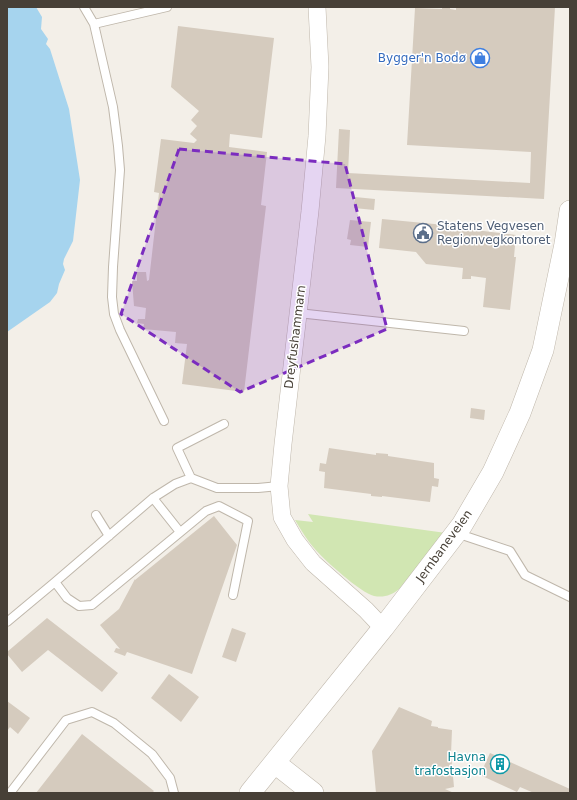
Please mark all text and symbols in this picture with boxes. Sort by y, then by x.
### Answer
shop icon: Bygger'n Bodø [469,47,491,69]
place label: Bygger'n Bodø [378,51,466,65]
place label: Statens Vegvesen Regionvegkontoret [437,219,551,247]
public building icon: Statens Vegvesen Regionvegkontoret [412,222,434,244]
street label: Dreyfushammarn [282,284,308,390]
street label: Jernbaneveien [412,507,475,586]
place label: Havna trafostasjon [415,750,486,778]
building icon: Havna trafostasjon [489,753,511,775]

